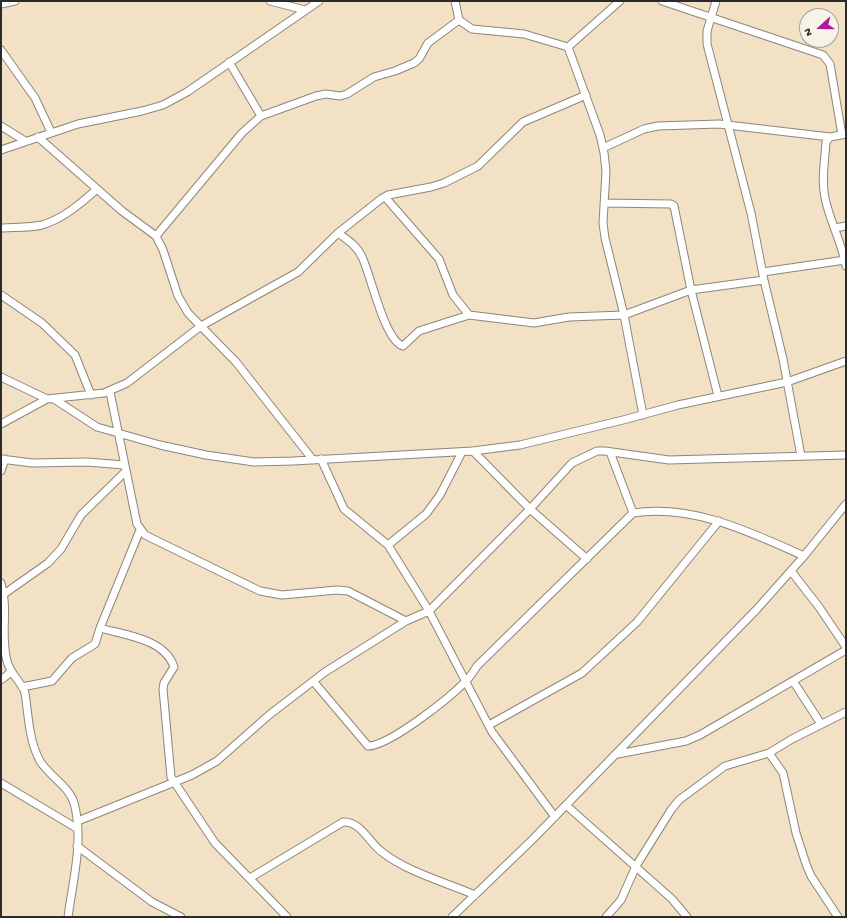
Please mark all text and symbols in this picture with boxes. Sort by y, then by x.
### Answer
north arrow [799,8,839,48]
text: N [802,26,816,37]

